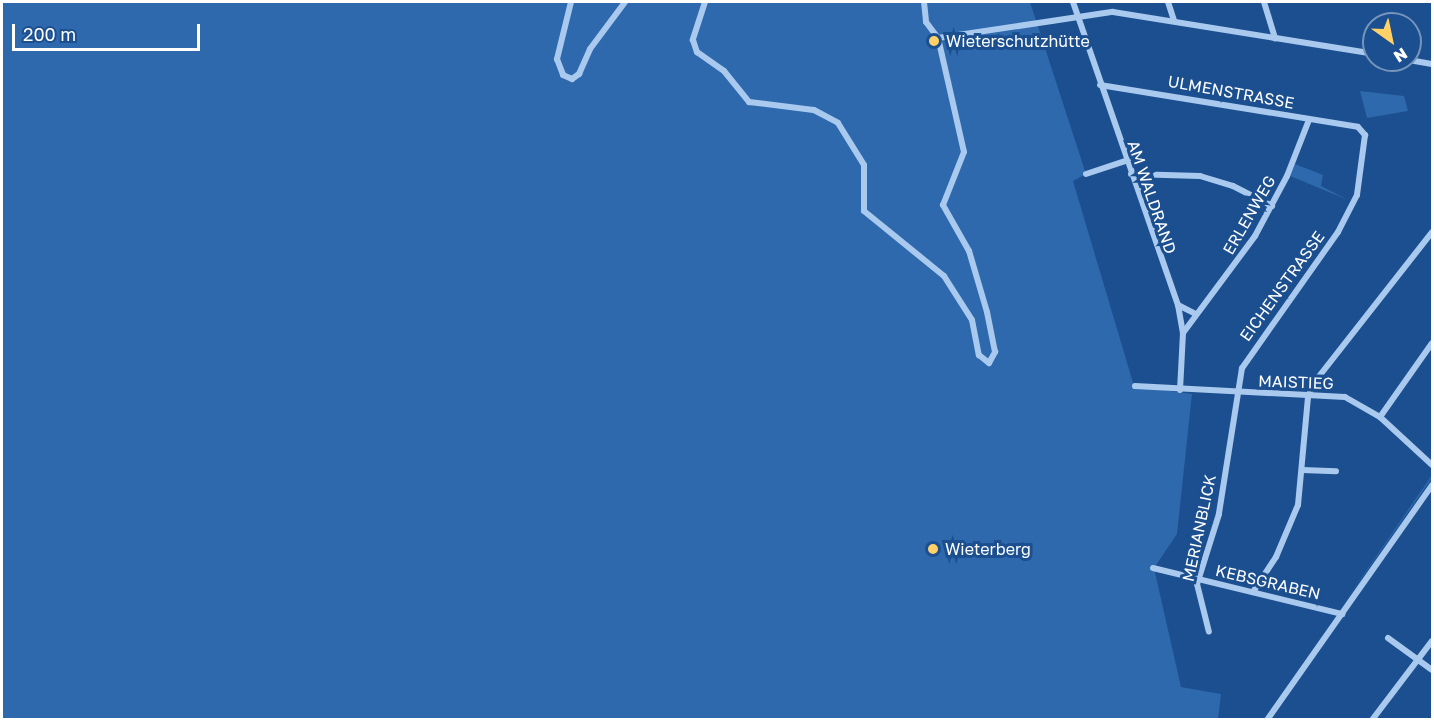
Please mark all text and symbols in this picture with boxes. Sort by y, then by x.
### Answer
scale bar [15,12,202,50]
north arrow [1362,12,1422,72]
text: 200 m [23,23,76,45]
place label: Wieterschutzhütte [946,31,1090,51]
marker: Wieterschutzhütte [927,34,941,48]
text: N [1390,44,1411,67]
street label: ULMENSTRASSE [1166,71,1296,113]
street label: AM WALDRAND [1124,138,1180,256]
street label: ERLENWEG [1219,172,1279,258]
street label: EICHENSTRASSE [1236,227,1328,345]
street label: MAISTIEG [1258,371,1334,393]
street label: MERIANBLICK [1178,473,1220,583]
place label: Wieterberg [945,539,1031,559]
marker: Wieterberg [926,542,940,556]
street label: KEBSGRABEN [1214,561,1322,603]

